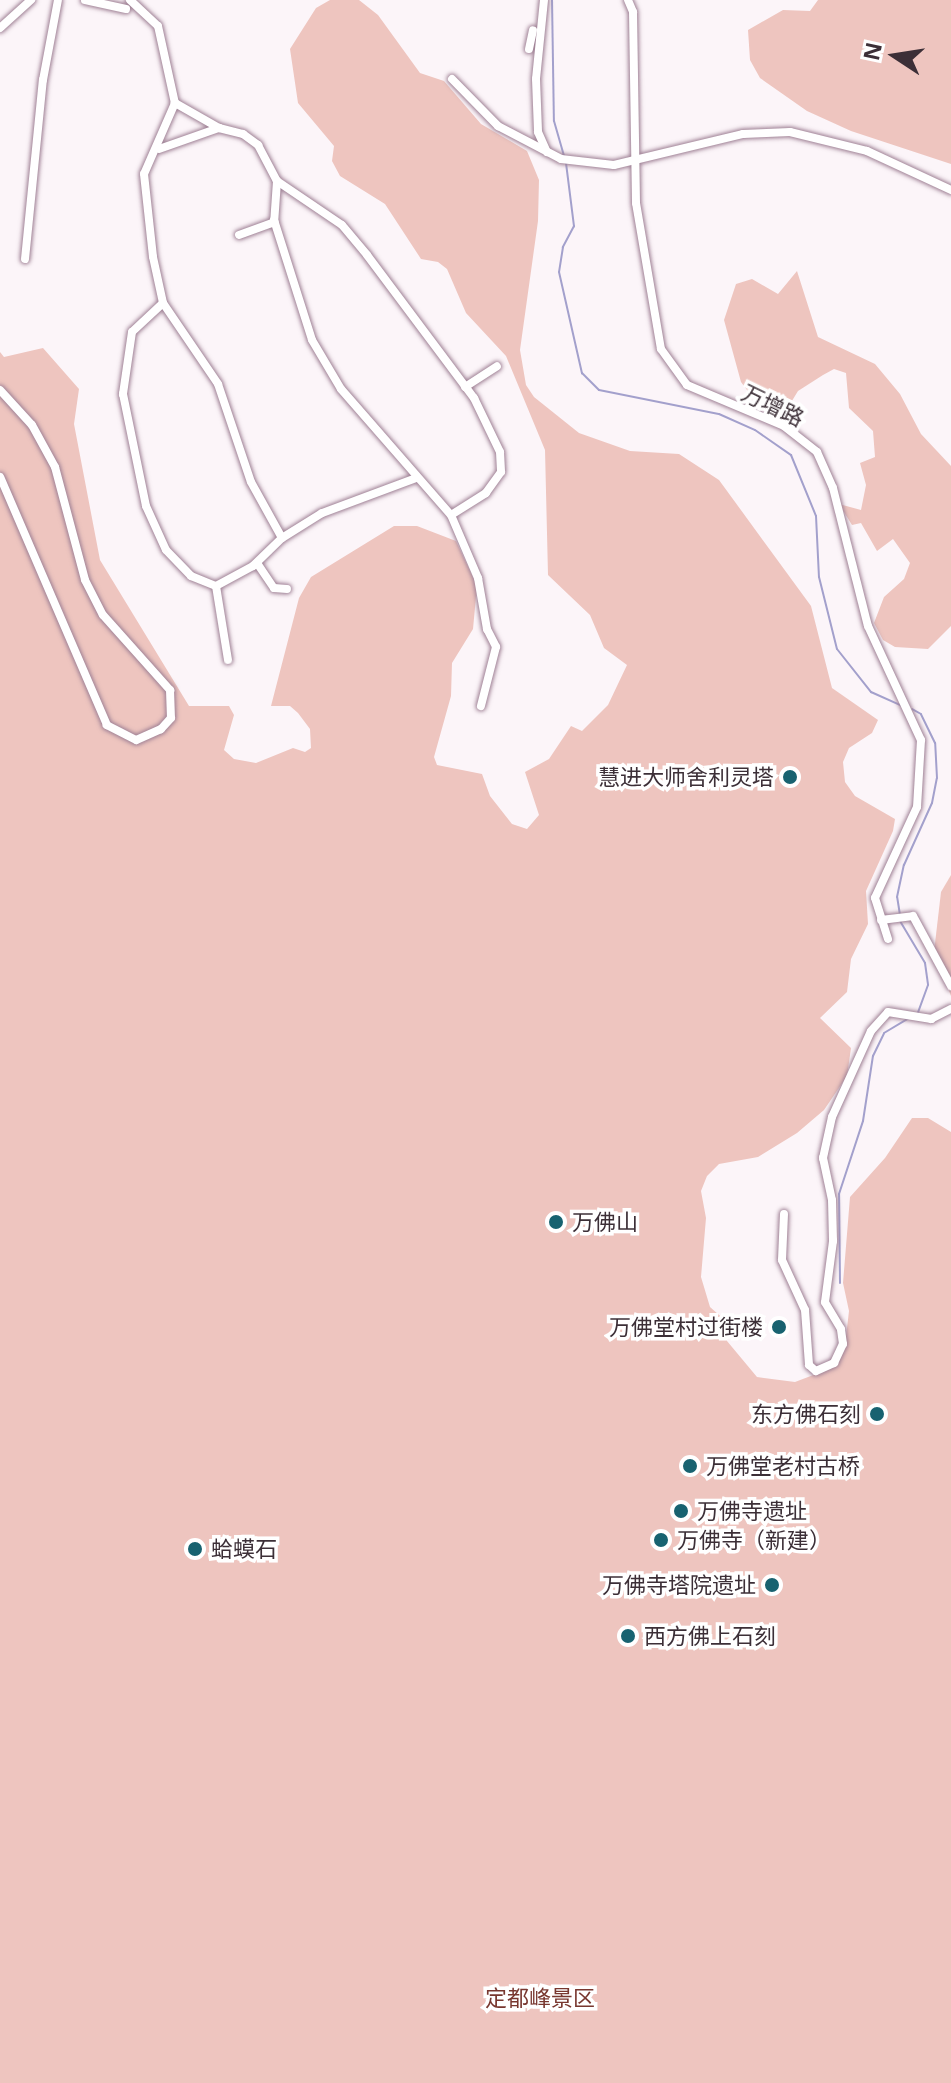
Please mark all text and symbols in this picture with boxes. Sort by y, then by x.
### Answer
north arrow [855,16,935,96]
text: N [855,39,888,63]
street label: 万增路 [738,379,808,431]
place label: 慧进大师舍利灵塔 [598,764,774,790]
marker: 慧进大师舍利灵塔 [781,768,799,786]
place label: 万佛山 [572,1209,638,1235]
marker: 万佛山 [547,1213,565,1231]
place label: 万佛堂村过街楼 [609,1314,763,1340]
marker: 万佛堂村过街楼 [770,1318,788,1336]
place label: 东方佛石刻 [751,1401,861,1427]
marker: 东方佛石刻 [868,1405,886,1423]
place label: 万佛堂老村古桥 [706,1453,860,1479]
marker: 万佛堂老村古桥 [681,1457,699,1475]
place label: 万佛寺遗址 [697,1498,807,1524]
marker: 万佛寺遗址 [672,1502,690,1520]
place label: 万佛寺（新建） [677,1527,831,1553]
marker: 万佛寺（新建） [652,1531,670,1549]
place label: 蛤蟆石 [211,1536,277,1562]
marker: 蛤蟆石 [186,1540,204,1558]
place label: 万佛寺塔院遗址 [602,1572,756,1598]
marker: 万佛寺塔院遗址 [763,1576,781,1594]
place label: 西方佛上石刻 [644,1623,776,1649]
marker: 西方佛上石刻 [619,1627,637,1645]
park label: 定都峰景区 [485,1985,595,2011]

